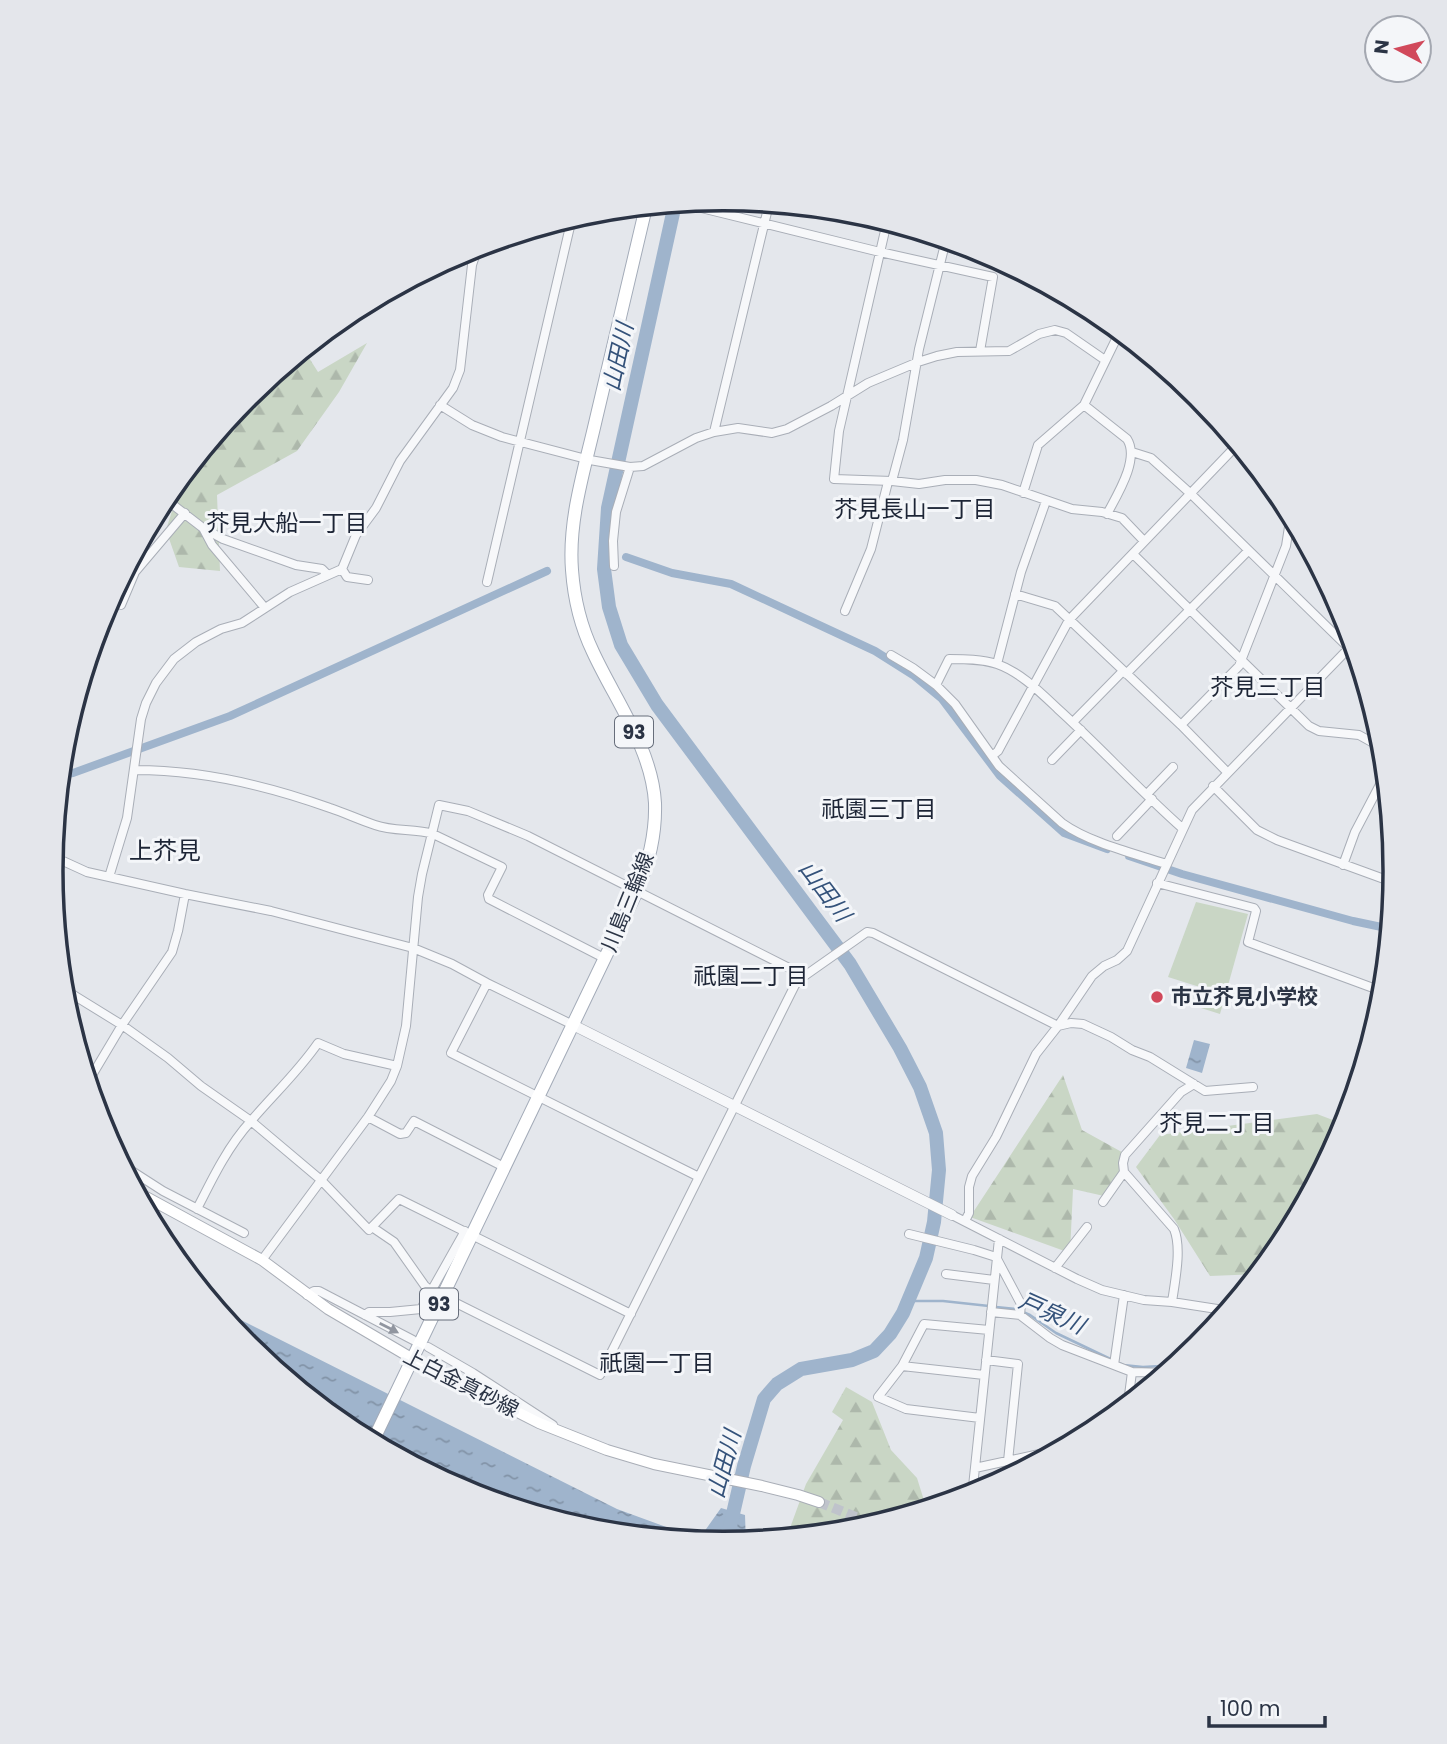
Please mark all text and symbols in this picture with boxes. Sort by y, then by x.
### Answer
north arrow [1363,14,1433,84]
text: N [1367,38,1396,56]
water label: 山田川 [595,317,641,394]
district label: 芥見長山一丁目 [835,493,996,525]
district label: 芥見大船一丁目 [207,507,368,539]
district label: 芥見三丁目 [1211,671,1326,703]
road number: 93 [615,716,653,748]
district label: 祇園三丁目 [822,793,937,825]
district label: 上芥見 [129,834,201,867]
street label: 川島三輪線 [594,848,661,956]
water label: 山田川 [791,854,860,931]
district label: 祇園二丁目 [694,960,809,992]
place label: 市立芥見小学校 [1171,982,1318,1011]
marker: 市立芥見小学校 [1149,989,1165,1005]
district label: 芥見二丁目 [1160,1107,1275,1139]
water label: 戸泉川 [1014,1284,1093,1343]
road number: 93 [420,1288,458,1320]
one-way arrow [379,1321,399,1333]
street label: 上白金真砂線 [399,1341,524,1424]
district label: 祇園一丁目 [600,1347,715,1379]
water label: 山田川 [700,1424,749,1501]
scale bar [1209,1684,1324,1728]
text: 100 m [1220,1694,1280,1723]

